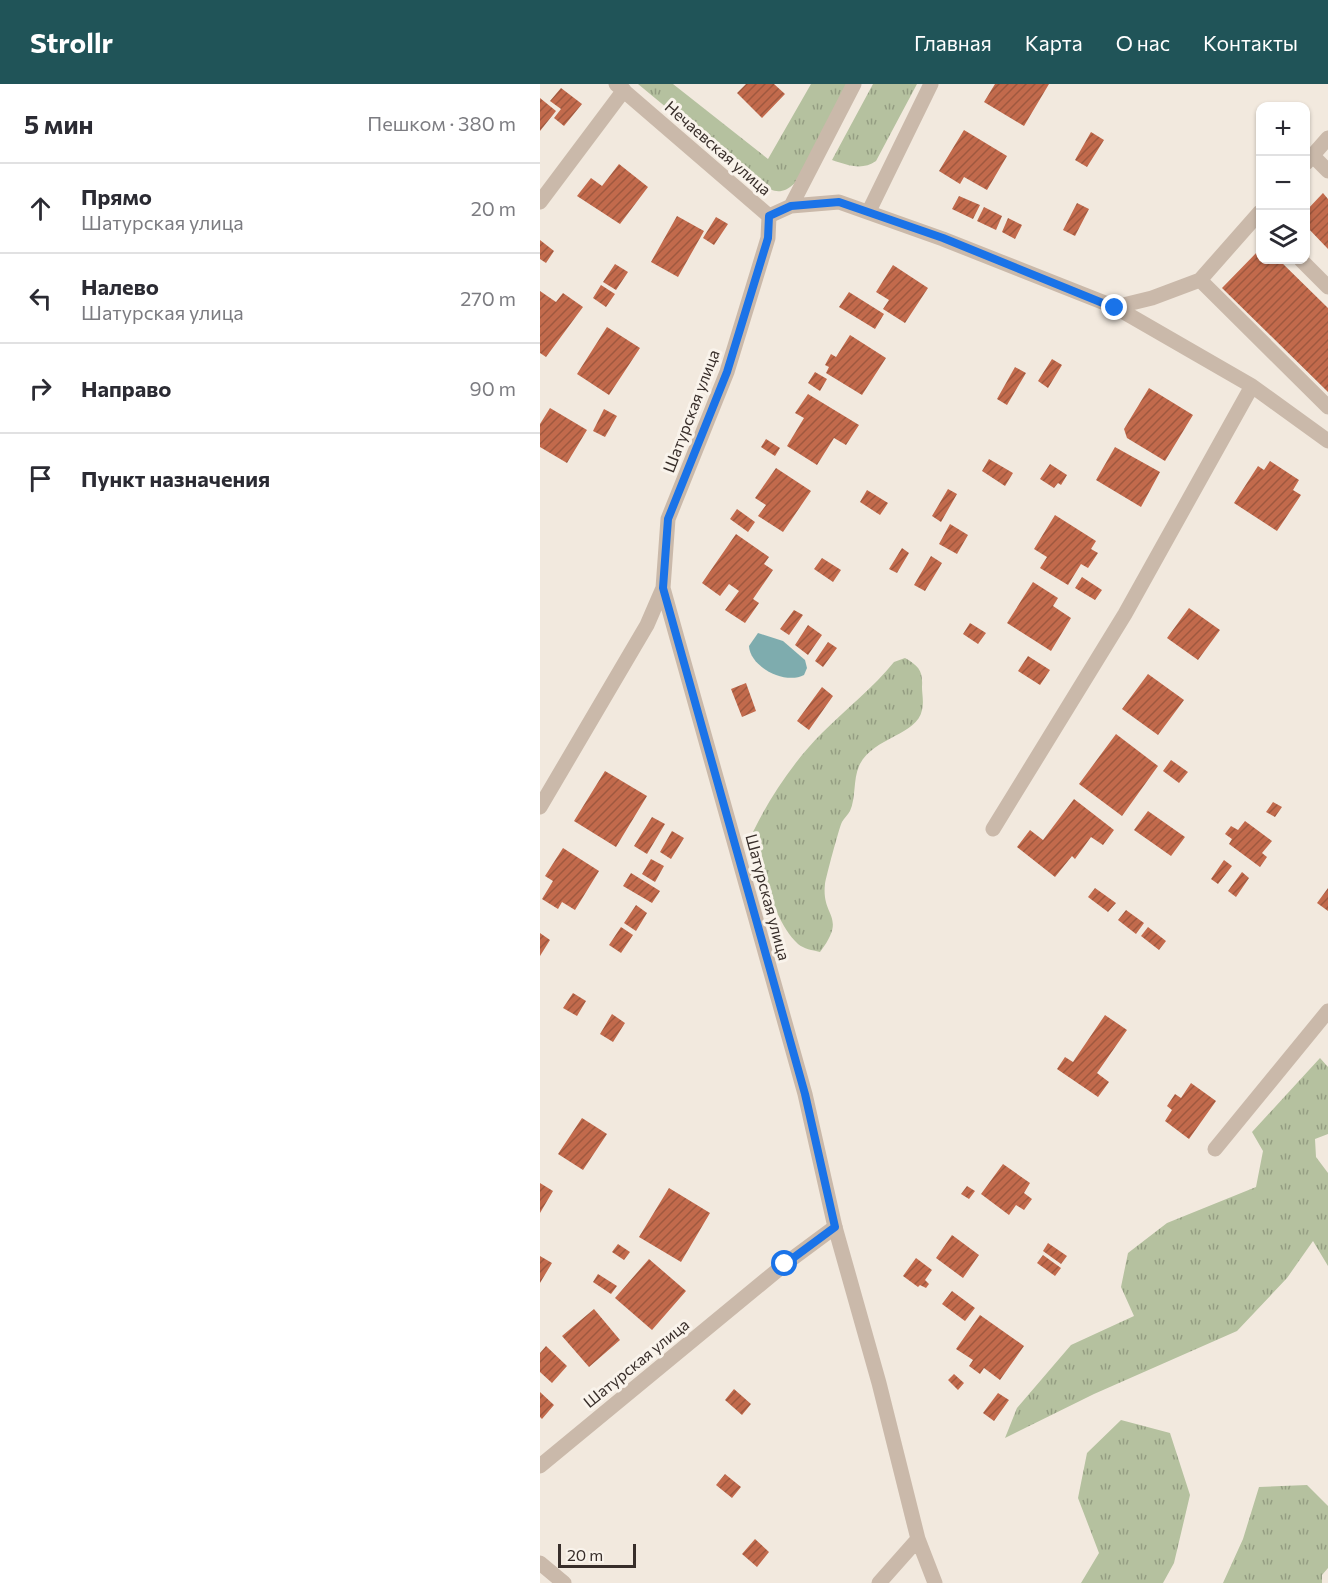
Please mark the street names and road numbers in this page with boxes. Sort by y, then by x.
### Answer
street label: Нечаевская улица [661,96,775,199]
street label: Шатурская улица [658,347,723,475]
street label: Шатурская улица [742,832,795,962]
street label: Шатурская улица [579,1314,692,1411]

